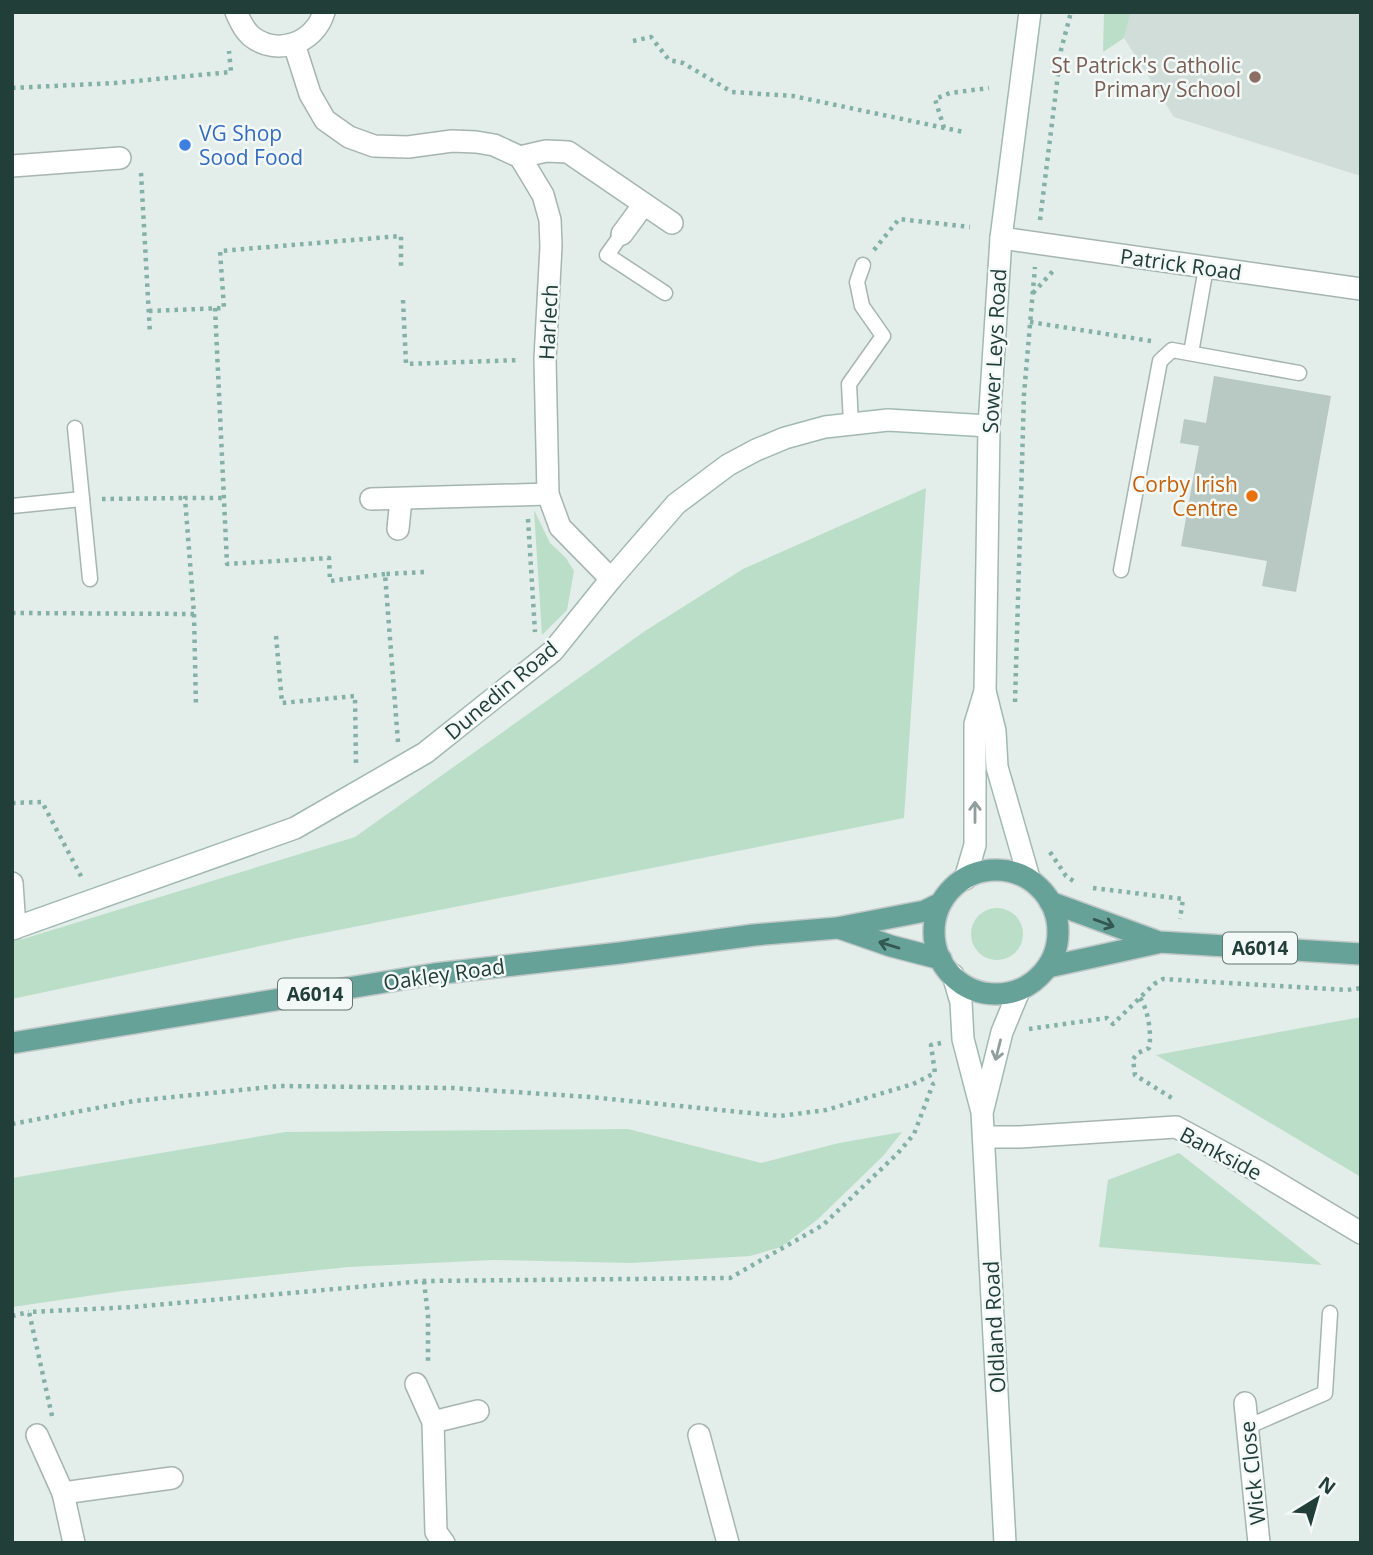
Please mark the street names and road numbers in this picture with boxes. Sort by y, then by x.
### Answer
street label: Patrick Road [1118,242,1244,286]
street label: Sower Leys Road [976,268,1012,434]
street label: Harlech [532,283,564,361]
street label: Dunedin Road [439,634,563,746]
road number: A6014 [1223,932,1297,964]
street label: Oakley Road [382,952,506,996]
road number: A6014 [278,978,352,1010]
street label: Bankside [1175,1120,1267,1186]
street label: Oldland Road [977,1260,1011,1394]
street label: Wick Close [1233,1420,1271,1526]

